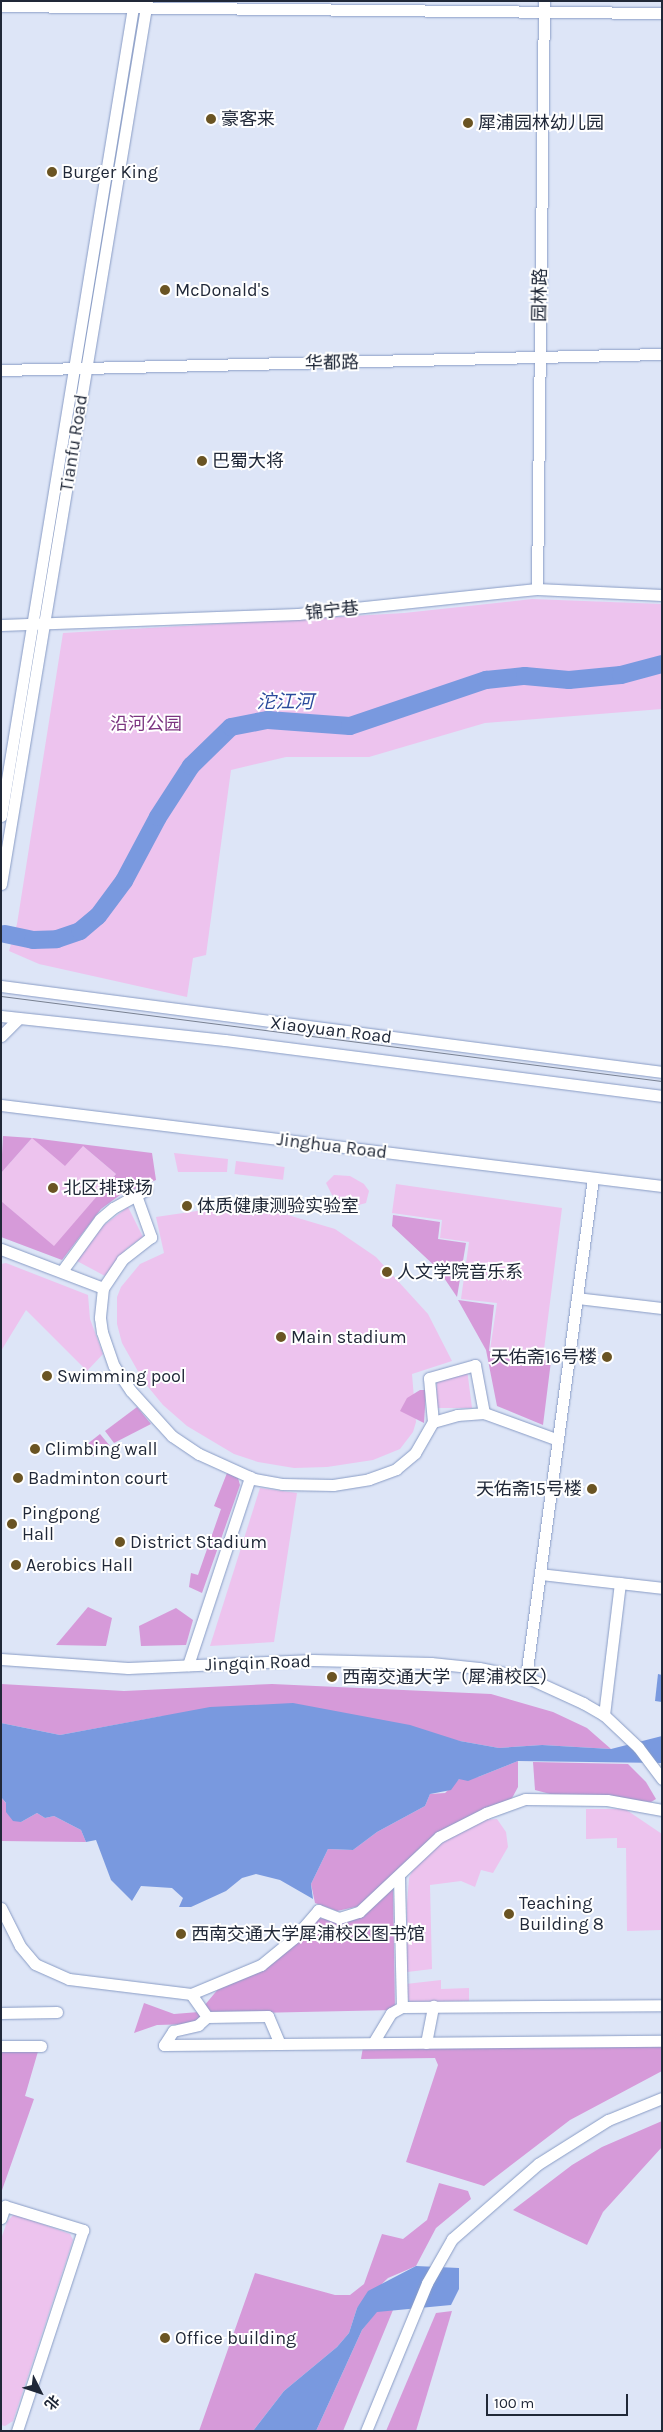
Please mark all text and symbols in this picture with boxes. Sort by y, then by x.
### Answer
place label: 豪客来 [221,108,275,130]
place label: 犀浦园林幼儿园 [478,112,604,134]
marker: 豪客来 [205,113,217,125]
marker: 犀浦园林幼儿园 [462,117,474,129]
place label: Burger King [62,161,158,183]
marker: Burger King [46,166,58,178]
street label: 园林路 [529,268,551,322]
place label: McDonald's [175,279,270,301]
marker: McDonald's [159,284,171,296]
street label: 华都路 [305,352,359,374]
street label: Tianfu Road [56,393,92,493]
place label: 巴蜀大将 [212,450,284,472]
marker: 巴蜀大将 [196,455,208,467]
street label: 锦宁巷 [304,597,360,625]
water label: 沱江河 [257,692,313,714]
park label: 沿河公园 [110,713,182,735]
street label: Xiaoyuan Road [269,1012,393,1048]
street label: Jinghua Road [276,1129,388,1163]
place label: 北区排球场 [63,1177,153,1199]
marker: 北区排球场 [47,1182,59,1194]
place label: 体质健康测验实验室 [197,1195,359,1217]
marker: 体质健康测验实验室 [181,1200,193,1212]
place label: 人文学院音乐系 [397,1261,523,1283]
marker: 人文学院音乐系 [381,1266,393,1278]
place label: Main stadium [291,1326,407,1348]
marker: Main stadium [275,1331,287,1343]
place label: 天佑斋16号楼 [491,1346,597,1368]
marker: 天佑斋16号楼 [601,1351,613,1363]
place label: Swimming pool [57,1365,186,1387]
marker: Swimming pool [41,1370,53,1382]
place label: Climbing wall [45,1438,158,1460]
marker: Climbing wall [29,1443,41,1455]
place label: Badminton court [28,1467,168,1489]
marker: Badminton court [12,1472,24,1484]
place label: 天佑斋15号楼 [476,1478,582,1500]
marker: 天佑斋15号楼 [586,1483,598,1495]
place label: Pingpong Hall [22,1503,100,1546]
marker: Pingpong Hall [6,1518,18,1530]
place label: District Stadium [130,1531,267,1553]
marker: District Stadium [114,1536,126,1548]
place label: Aerobics Hall [26,1554,133,1576]
marker: Aerobics Hall [10,1559,22,1571]
street label: Jingqin Road [205,1650,311,1676]
place label: 西南交通大学（犀浦校区） [342,1666,558,1688]
marker: 西南交通大学（犀浦校区） [326,1671,338,1683]
place label: Teaching Building 8 [519,1893,604,1936]
marker: Teaching Building 8 [503,1908,515,1920]
place label: 西南交通大学犀浦校区图书馆 [191,1923,425,1945]
marker: 西南交通大学犀浦校区图书馆 [175,1928,187,1940]
place label: Office building [175,2327,296,2349]
marker: Office building [159,2332,171,2344]
north arrow [15,2367,65,2417]
scale bar [488,2384,630,2416]
text: 北 [41,2391,63,2413]
text: 100 m [494,2394,534,2412]

